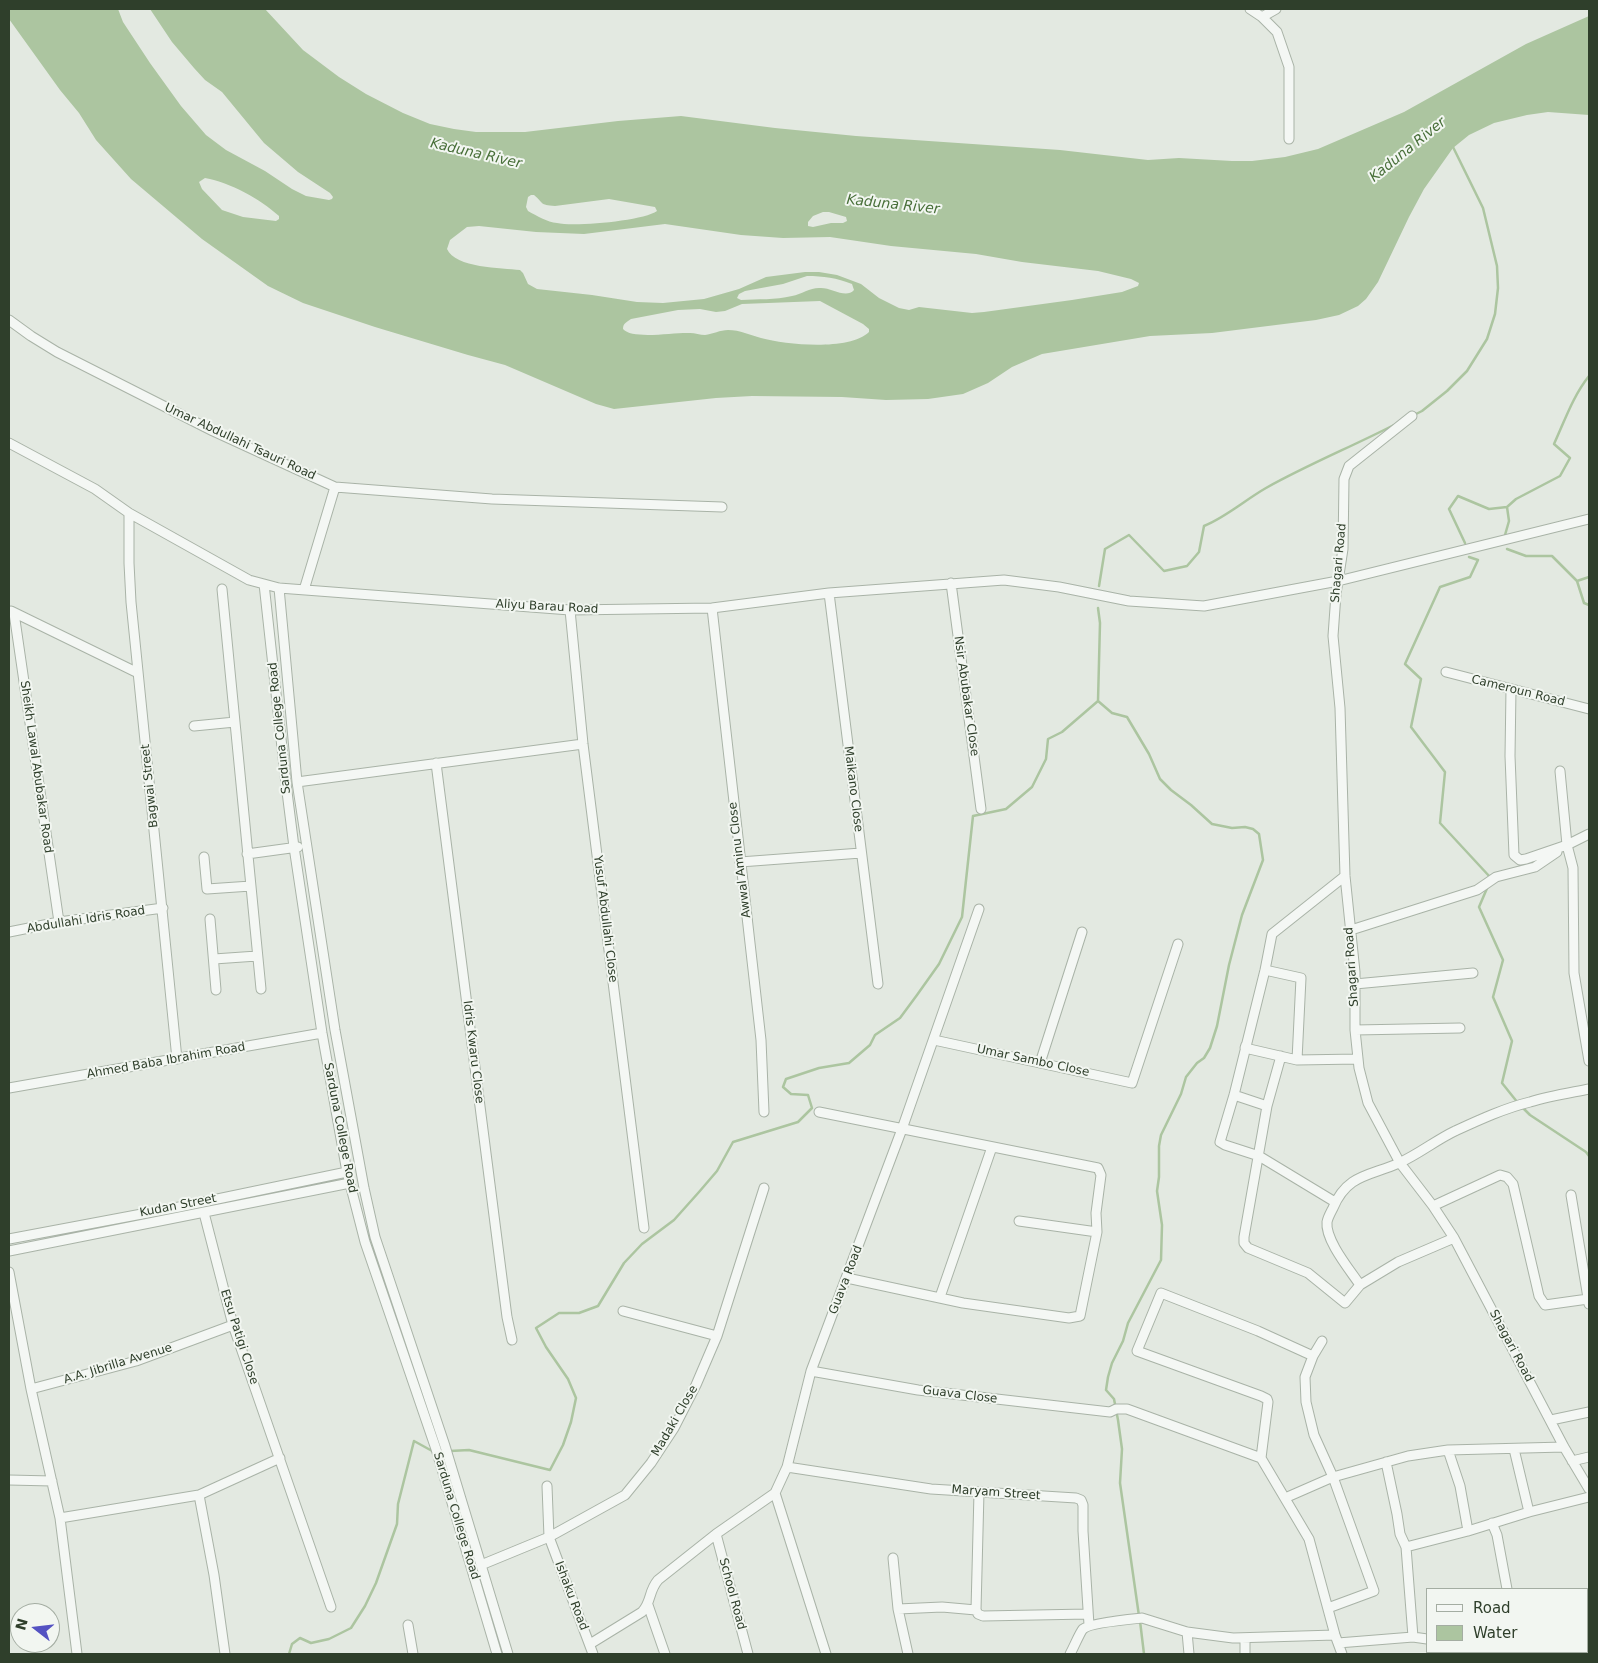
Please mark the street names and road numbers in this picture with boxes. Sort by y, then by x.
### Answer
street label: Umar Abdullahi Tsauri Road [162,401,318,483]
street label: Shagari Road [1328,523,1350,603]
street label: Aliyu Barau Road [495,597,599,617]
street label: Nsir Abubakar Close [950,635,982,757]
street label: Sarduna College Road [266,661,294,795]
street label: Cameroun Road [1470,672,1566,710]
street label: Sheikh Lawal Abubakar Road [17,680,55,854]
street label: Bagwai Street [138,743,162,829]
street label: Maikano Close [841,745,865,833]
street label: Awwal Aminu Close [726,801,754,919]
street label: Yusuf Abdullahi Close [590,855,620,983]
street label: Abdullahi Idris Road [26,904,146,936]
street label: Shagari Road [1342,927,1362,1007]
street label: Idris Kwaru Close [460,1000,486,1104]
street label: Ahmed Baba Ibrahim Road [86,1040,246,1082]
street label: Umar Sambo Close [975,1042,1091,1080]
street label: Sarduna College Road [320,1062,360,1194]
street label: Kudan Street [138,1192,218,1220]
street label: Guava Road [826,1244,866,1316]
street label: Etsu Patigi Close [217,1287,261,1387]
street label: Shagari Road [1486,1307,1536,1385]
street label: A.A. Jibrilla Avenue [62,1341,174,1387]
street label: Madaki Close [649,1383,701,1459]
street label: Guava Close [922,1383,998,1407]
street label: Sarduna College Road [430,1451,482,1581]
street label: Maryam Street [951,1483,1041,1503]
street label: School Road [715,1557,749,1631]
street label: Ishaku Road [551,1559,591,1633]

